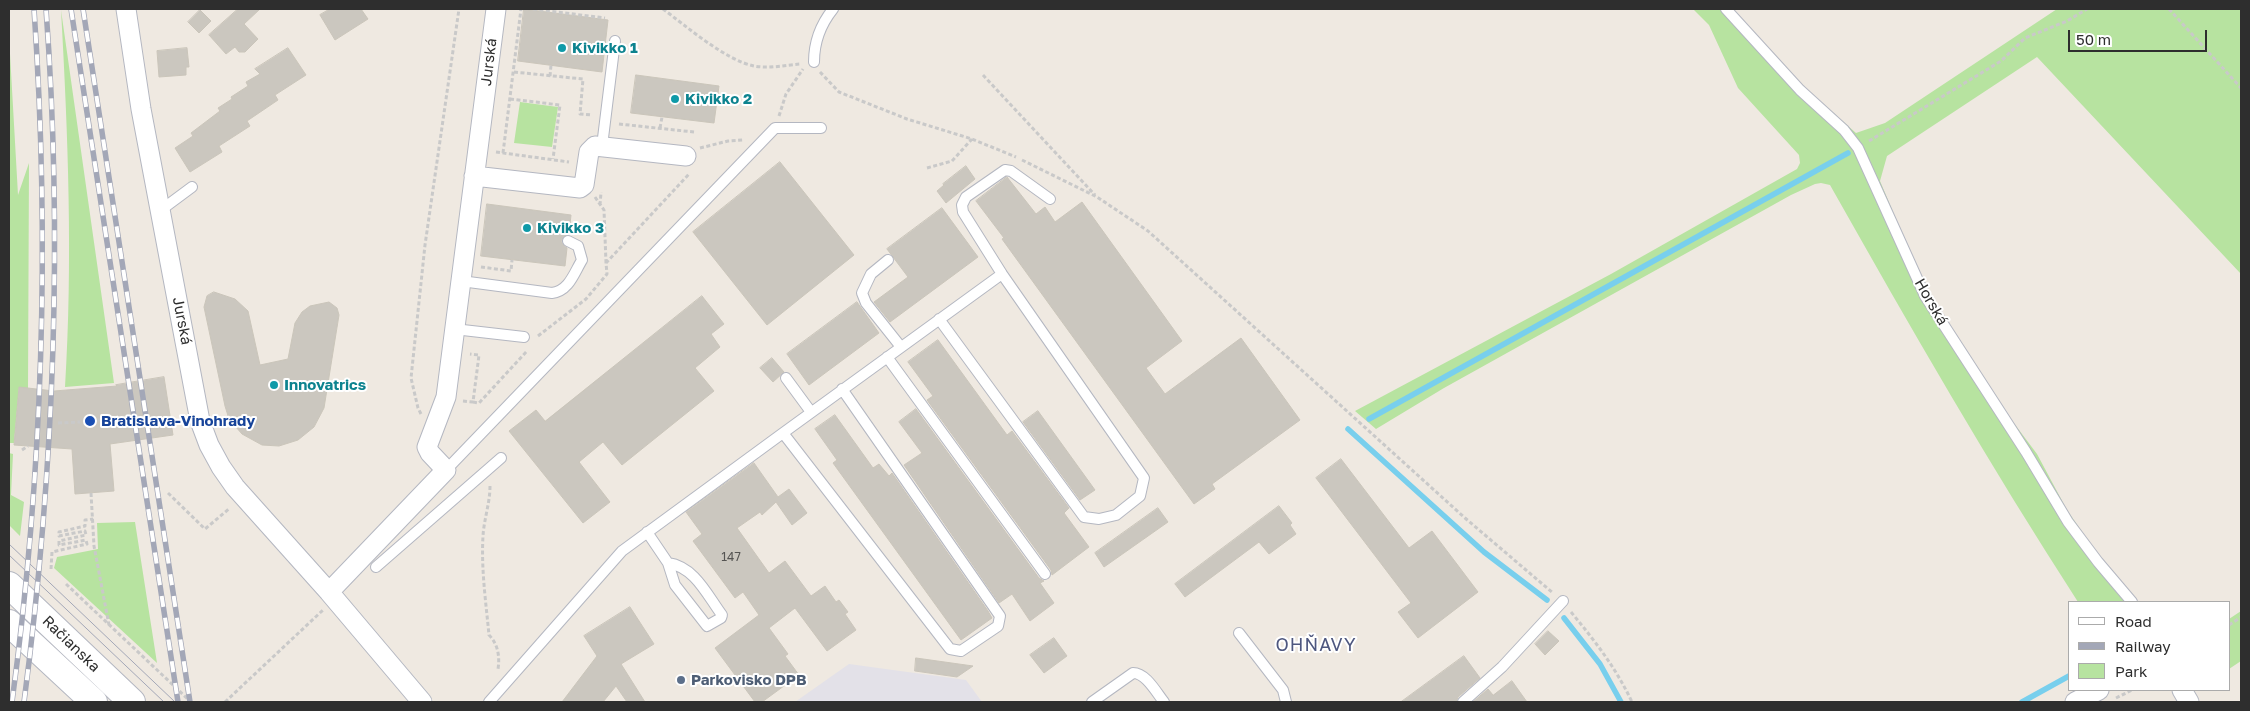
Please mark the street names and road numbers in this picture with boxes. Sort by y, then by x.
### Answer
street label: Jurská [477,37,501,87]
street label: Horská [1910,275,1952,329]
street label: Jurská [169,296,195,346]
street label: Račianska [38,612,104,676]

